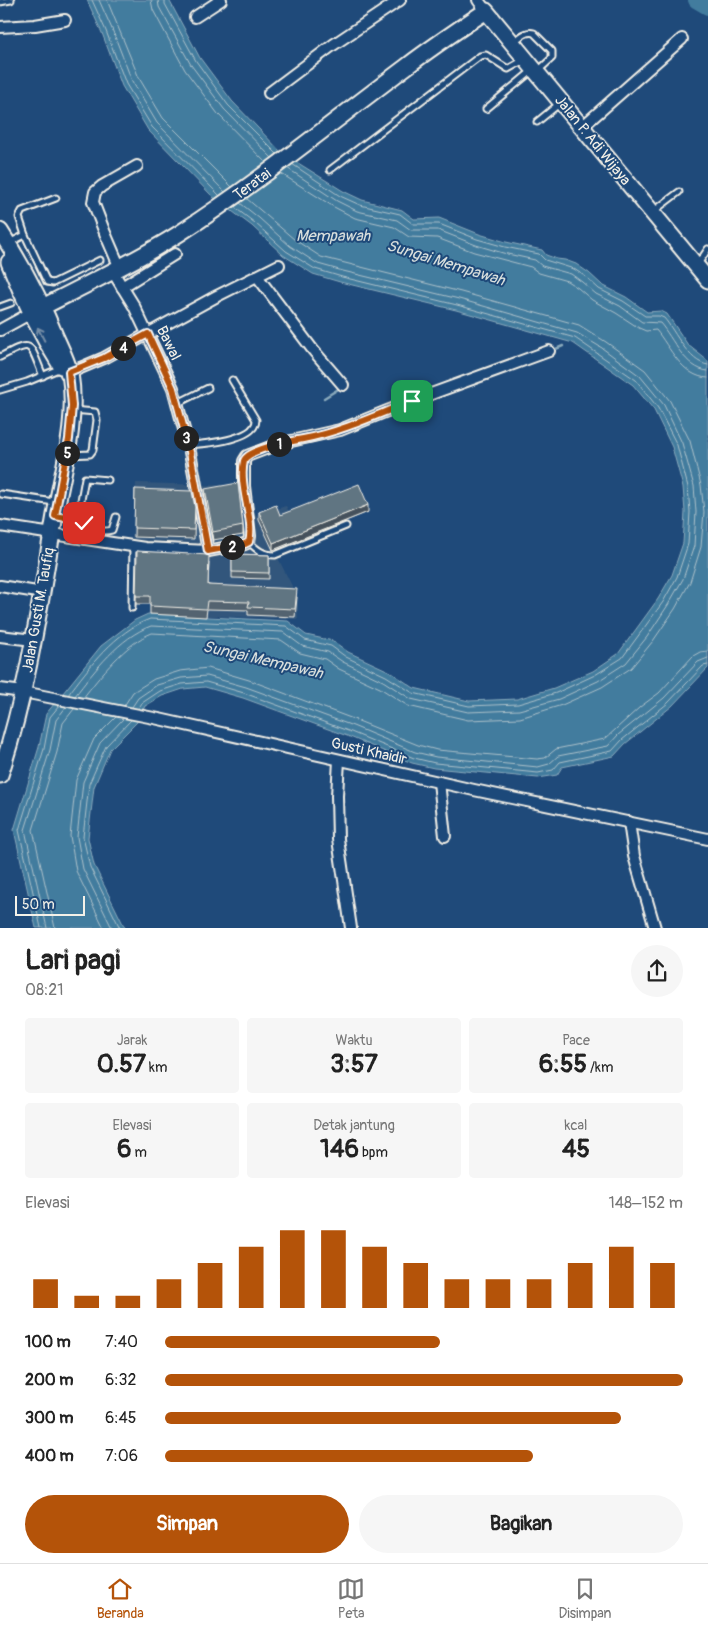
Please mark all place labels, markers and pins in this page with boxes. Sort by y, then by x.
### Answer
pin: 4 [110,336,136,360]
pin [391,380,433,422]
pin: 3 [174,426,198,450]
pin: 1 [266,432,292,456]
pin: 5 [54,440,80,466]
pin [63,502,105,544]
pin: 2 [220,534,244,560]

